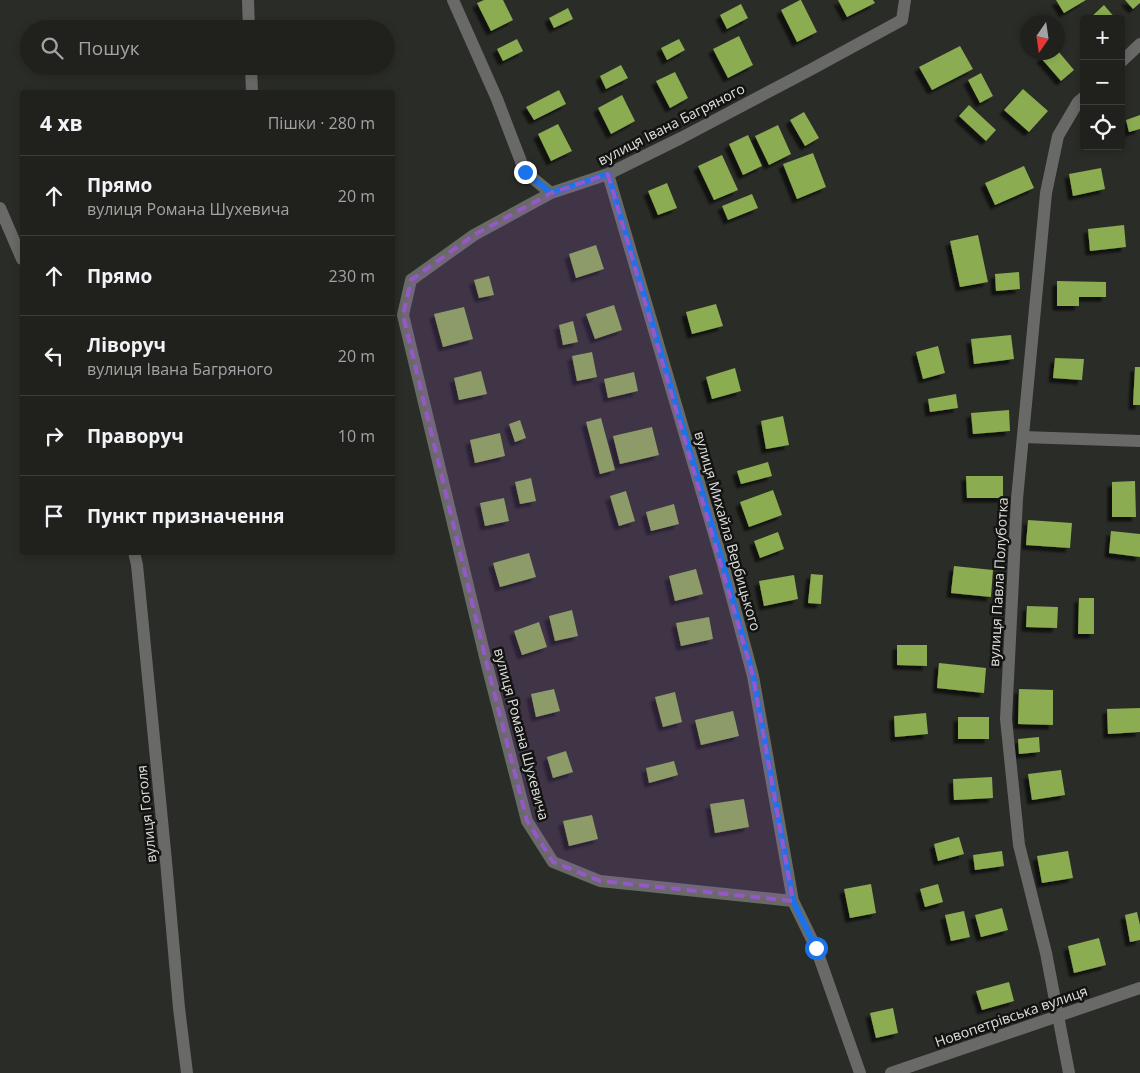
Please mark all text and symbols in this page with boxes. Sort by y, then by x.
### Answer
north arrow [1020,15,1065,60]
map controls [1080,15,1125,150]
button: + [1080,15,1125,60]
search box [20,20,395,75]
icon: search [38,34,66,62]
text: Пошук [78,35,140,61]
button: − [1080,60,1125,105]
street label: вулиця Івана Багряного [594,79,748,169]
button: locate [1080,105,1125,150]
text: 4 хв [40,109,83,137]
text: Пішки · 280 m [268,112,375,134]
route end [514,161,537,184]
text: Прямо [87,172,152,198]
icon: ahead [40,182,68,210]
text: 20 m [338,185,375,207]
text: вулиця Романа Шухевича [87,198,289,220]
icon: ahead [40,262,68,290]
text: Прямо [87,263,152,289]
text: 230 m [329,265,375,287]
text: Ліворуч [87,332,166,358]
icon: left [40,342,68,370]
text: 20 m [338,345,375,367]
text: вулиця Івана Багряного [87,358,273,380]
icon: right [40,422,68,450]
text: Праворуч [87,423,184,449]
text: 10 m [338,425,375,447]
street label: вулиця Михайла Вербицького [690,429,766,633]
street label: вулиця Павла Полуботка [984,497,1012,667]
icon: arrive [40,502,68,530]
text: Пункт призначення [87,503,285,529]
street label: вулиця Романа Шухевича [490,646,554,822]
street label: вулиця Гоголя [131,764,161,864]
route start [805,937,828,960]
street label: Новопетрівська вулиця [932,981,1090,1051]

